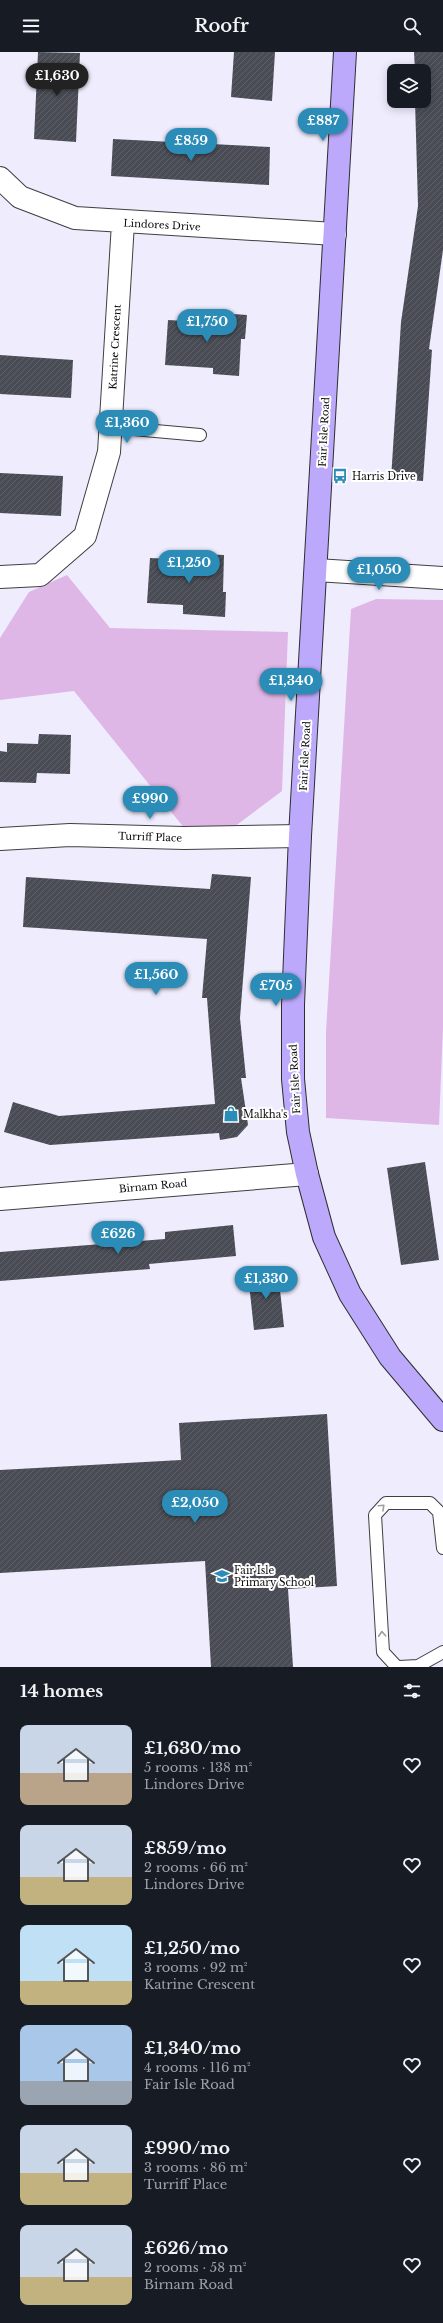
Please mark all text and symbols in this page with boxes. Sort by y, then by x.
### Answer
icon: menu [20,15,42,37]
text: Roofr [194,15,249,37]
icon: search [401,15,423,37]
pin: £1,630 [24,63,90,97]
map controls [387,64,431,108]
button: layers [387,64,431,108]
text: £1,630 [35,67,79,84]
pin: £887 [299,108,347,142]
text: £887 [307,112,339,129]
pin: £859 [167,128,215,162]
text: £859 [174,132,208,149]
street label: Lindores Drive [123,216,201,234]
street label: Katrine Crescent [106,304,124,390]
pin: £1,750 [174,309,240,343]
text: £1,750 [186,313,228,330]
street label: Fair Isle Road [316,397,332,467]
pin: £1,360 [94,410,160,444]
text: £1,360 [104,414,150,431]
bus stop icon: Harris Drive [331,467,349,485]
place label: Harris Drive [352,470,416,483]
pin: £1,250 [156,550,222,584]
text: £1,250 [167,554,211,571]
pin: £1,050 [346,557,412,591]
text: £1,050 [356,561,402,578]
pin: £1,340 [258,668,324,702]
text: £1,340 [268,672,314,689]
street label: Fair Isle Road [297,721,313,791]
pin: £990 [126,786,174,820]
text: £990 [132,790,168,807]
street label: Turriff Place [118,829,182,845]
pin: £1,560 [123,962,189,996]
text: £1,560 [134,966,178,983]
pin: £705 [252,973,300,1007]
text: £705 [259,977,293,994]
street label: Fair Isle Road [287,1044,303,1114]
shop icon: Malkha's [222,1105,240,1123]
place label: Malkha's [243,1108,288,1121]
street label: Birnam Road [118,1177,188,1195]
pin: £626 [94,1221,142,1255]
text: £626 [100,1225,136,1242]
pin: £1,330 [233,1266,299,1300]
text: £1,330 [244,1270,288,1287]
pin: £2,050 [162,1490,228,1524]
text: £2,050 [171,1494,219,1511]
one-way arrow [377,1505,385,1512]
place label: Fair Isle Primary School [234,1564,314,1589]
school or university icon: Fair Isle Primary School [213,1567,231,1585]
one-way arrow [377,1631,386,1637]
icon: filters [401,1680,423,1702]
text: 14 homes [20,1681,103,1702]
text: £1,630/mo [144,1738,241,1759]
icon: home [52,1741,100,1789]
icon: heart [401,1754,423,1776]
text: 5 rooms · 138 m² [144,1759,252,1776]
text: Lindores Drive [144,1776,244,1793]
text: £859/mo [144,1838,227,1859]
icon: home [52,1841,100,1889]
icon: heart [401,1854,423,1876]
text: 2 rooms · 66 m² [144,1859,248,1876]
text: Lindores Drive [144,1876,244,1893]
text: £1,250/mo [144,1938,240,1959]
icon: home [52,1941,100,1989]
icon: heart [401,1954,423,1976]
text: 3 rooms · 92 m² [144,1959,248,1976]
text: Katrine Crescent [144,1976,255,1993]
text: £1,340/mo [144,2038,241,2059]
icon: home [52,2041,100,2089]
icon: heart [401,2054,423,2076]
text: 4 rooms · 116 m² [144,2059,251,2076]
text: Fair Isle Road [144,2076,235,2093]
text: £990/mo [144,2138,230,2159]
icon: home [52,2141,100,2189]
icon: heart [401,2154,423,2176]
text: 3 rooms · 86 m² [144,2159,247,2176]
text: Turriff Place [144,2176,227,2193]
text: £626/mo [144,2238,228,2259]
icon: home [52,2241,100,2289]
icon: heart [401,2254,423,2276]
text: 2 rooms · 58 m² [144,2259,246,2276]
text: Birnam Road [144,2276,233,2293]

